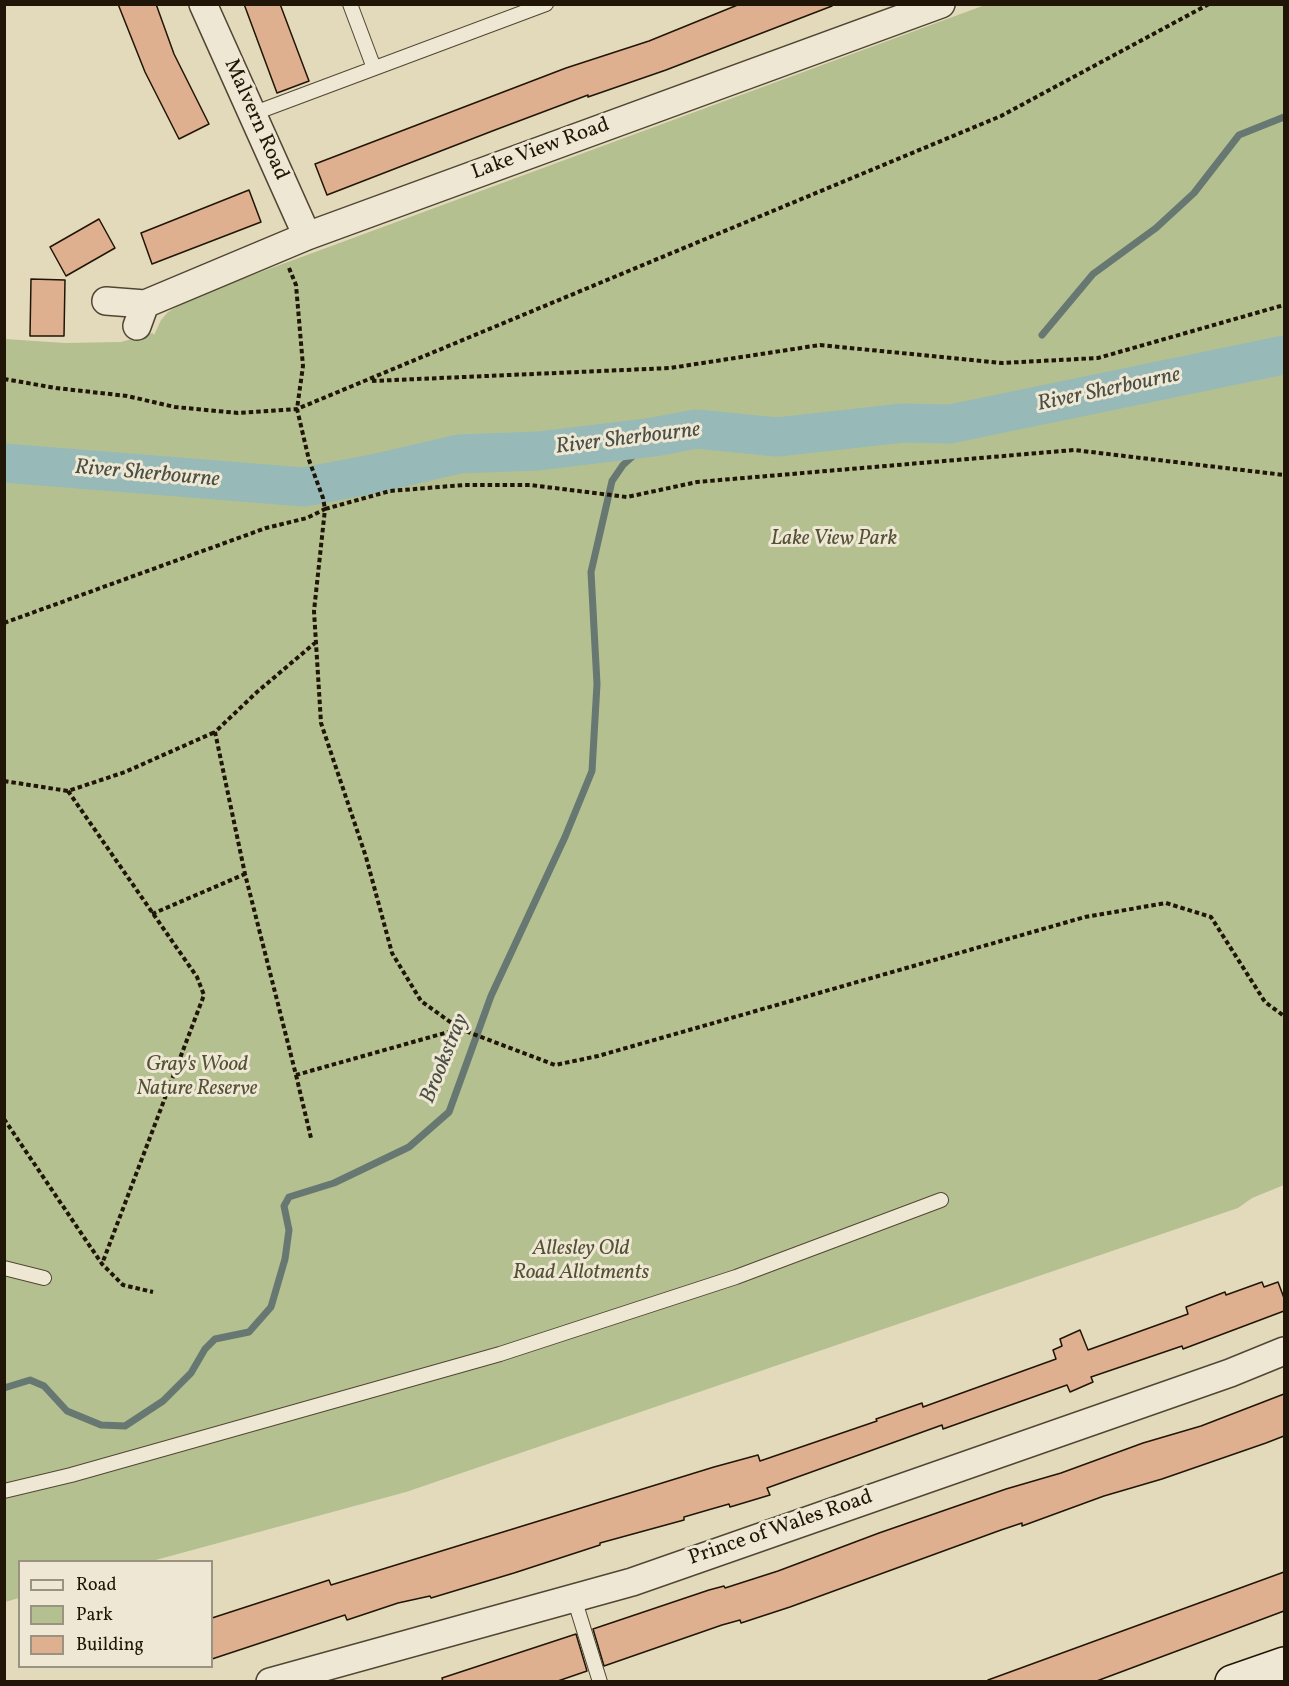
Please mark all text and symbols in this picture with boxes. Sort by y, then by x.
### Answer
street label: Malvern Road [217,55,293,185]
street label: Lake View Road [469,113,613,187]
water label: River Sherbourne [1035,363,1183,419]
water label: River Sherbourne [554,418,702,462]
water label: River Sherbourne [73,456,221,494]
park label: Lake View Park [771,527,897,553]
water label: Brookstray [416,1010,476,1108]
park label: Gray's Wood Nature Reserve [137,1053,257,1103]
park label: Allesley Old Road Allotments [513,1237,649,1287]
street label: Prince of Wales Road [686,1486,876,1572]
legend [18,1560,213,1668]
text: Road [76,1573,117,1598]
text: Park [76,1603,113,1628]
text: Building [76,1633,144,1658]

